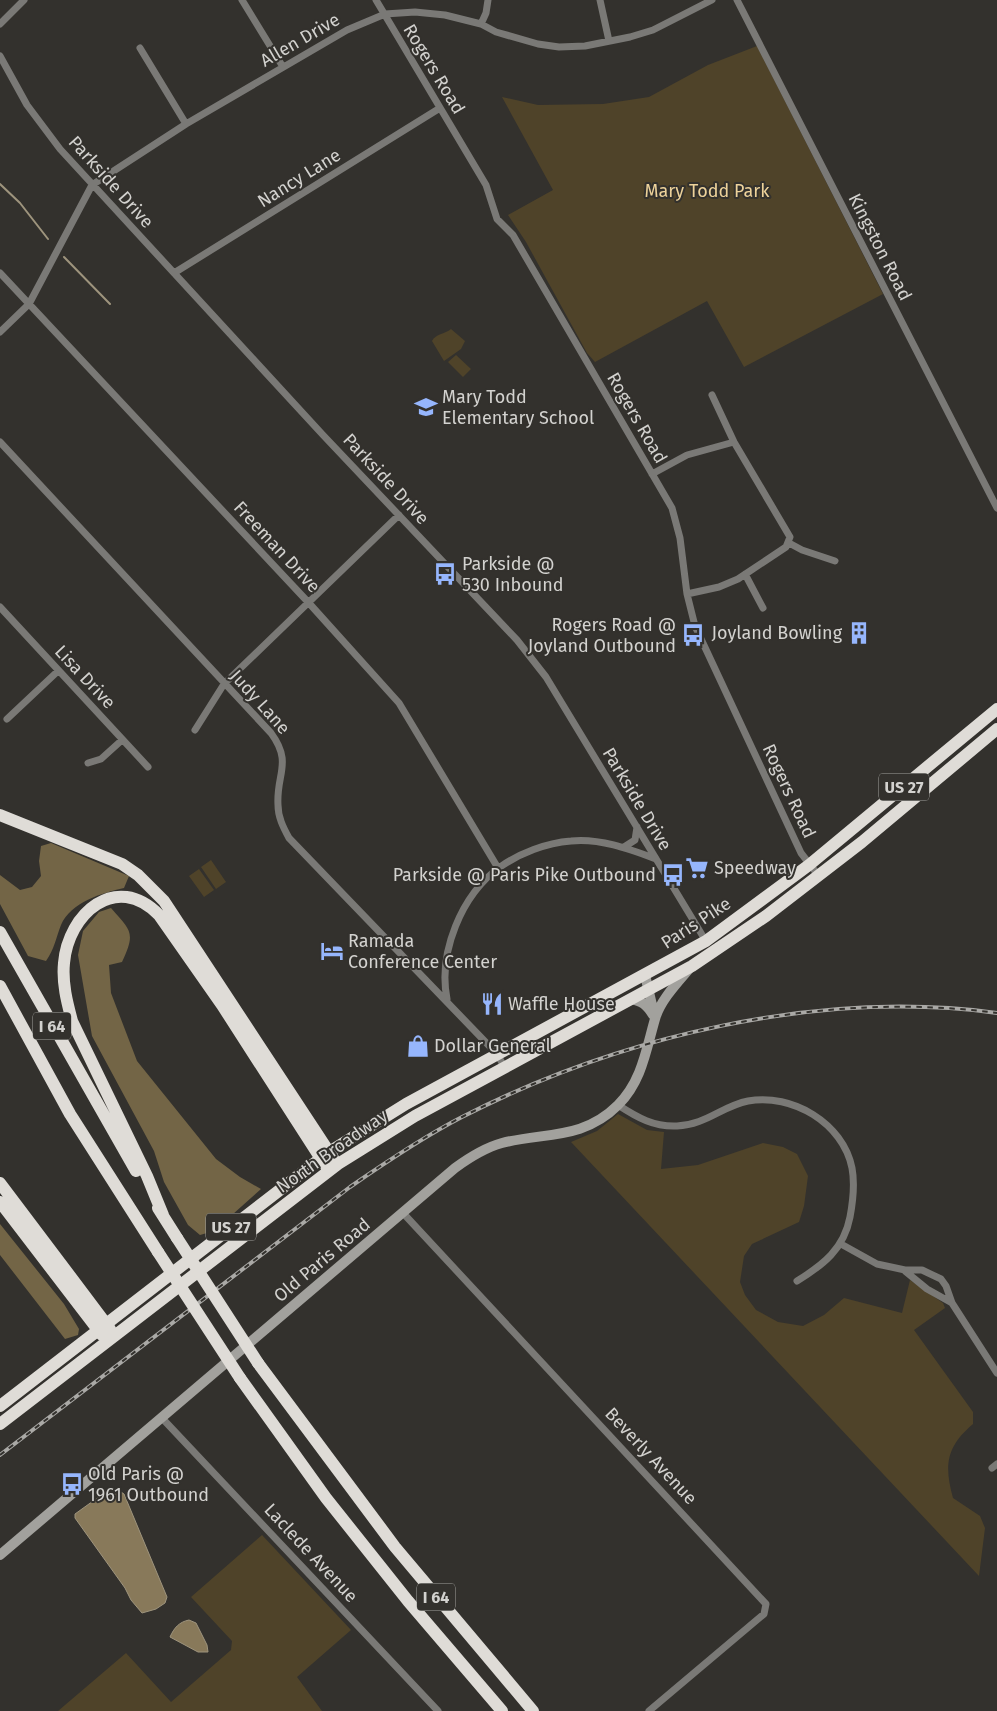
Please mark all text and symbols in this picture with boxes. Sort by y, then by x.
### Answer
street label: Allen Drive [256,8,344,72]
street label: Rogers Road [398,20,470,118]
street label: Parkside Drive [64,131,158,233]
street label: Nancy Lane [253,144,345,212]
park label: Mary Todd Park [645,180,770,202]
street label: Kingston Road [844,190,916,304]
street label: Rogers Road [602,369,672,467]
place label: Mary Todd Elementary School [442,386,594,429]
school or university icon: Mary Todd Elementary School [413,394,439,420]
street label: Parkside Drive [338,429,434,529]
street label: Freeman Drive [229,497,325,597]
place label: Parkside @ 530 Inbound [462,553,564,596]
bus stop icon: Parkside @ 530 Inbound [432,561,458,587]
place label: Rogers Road @ Joyland Outbound [528,614,676,657]
building icon: Joyland Bowling [846,620,872,646]
bus stop icon: Rogers Road @ Joyland Outbound [680,622,706,648]
place label: Joyland Bowling [712,622,843,644]
street label: Lisa Drive [50,641,120,713]
street label: Judy Lane [225,665,295,739]
street label: Rogers Road [758,740,820,842]
street label: Parkside Drive [598,743,676,855]
road number: US 27 [879,774,929,800]
supermarket icon: Speedway [684,855,710,881]
place label: Speedway [714,857,796,879]
bus stop icon: Parkside @ Paris Pike Outbound [660,862,686,888]
place label: Parkside @ Paris Pike Outbound [393,864,656,886]
street label: Paris Pike [657,892,735,954]
place label: Ramada Conference Center [348,930,497,973]
hotel icon: Ramada Conference Center [319,938,345,964]
restaurant icon: Waffle House [479,991,505,1017]
place label: Waffle House [508,993,615,1015]
road number: I 64 [33,1012,71,1040]
shop icon: Dollar General [405,1033,431,1059]
place label: Dollar General [434,1035,551,1057]
street label: North Broadway [272,1104,392,1198]
street label: Old Paris Road [269,1213,375,1307]
road number: US 27 [206,1214,256,1240]
street label: Beverly Avenue [600,1403,702,1509]
place label: Old Paris @ 1961 Outbound [88,1463,209,1506]
bus stop icon: Old Paris @ 1961 Outbound [59,1471,85,1497]
street label: Laclede Avenue [260,1499,362,1607]
road number: I 64 [417,1584,455,1610]

